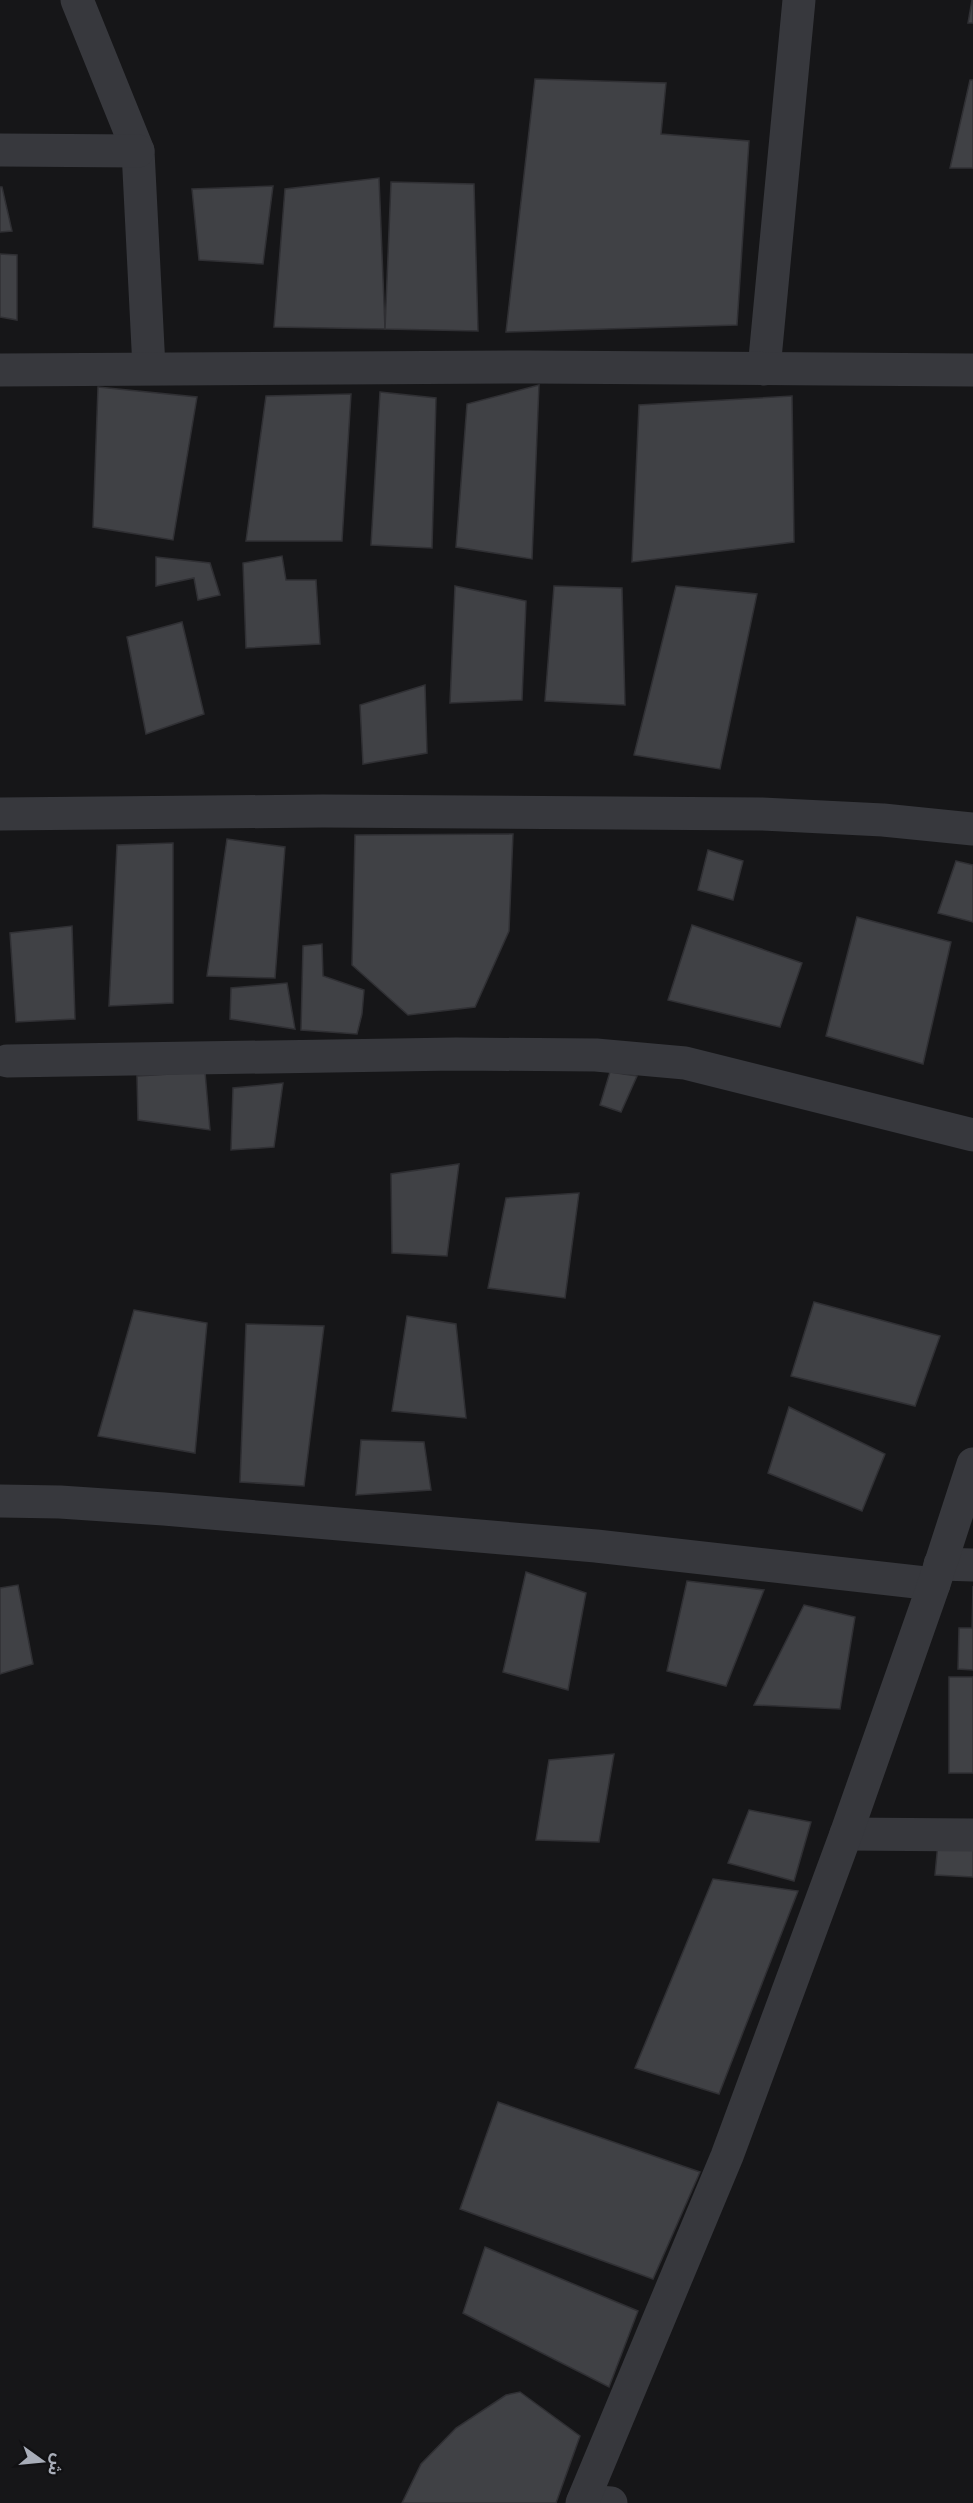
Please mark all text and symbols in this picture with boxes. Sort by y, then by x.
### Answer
north arrow [12,2431,72,2491]
text: ش [42,2451,70,2478]

